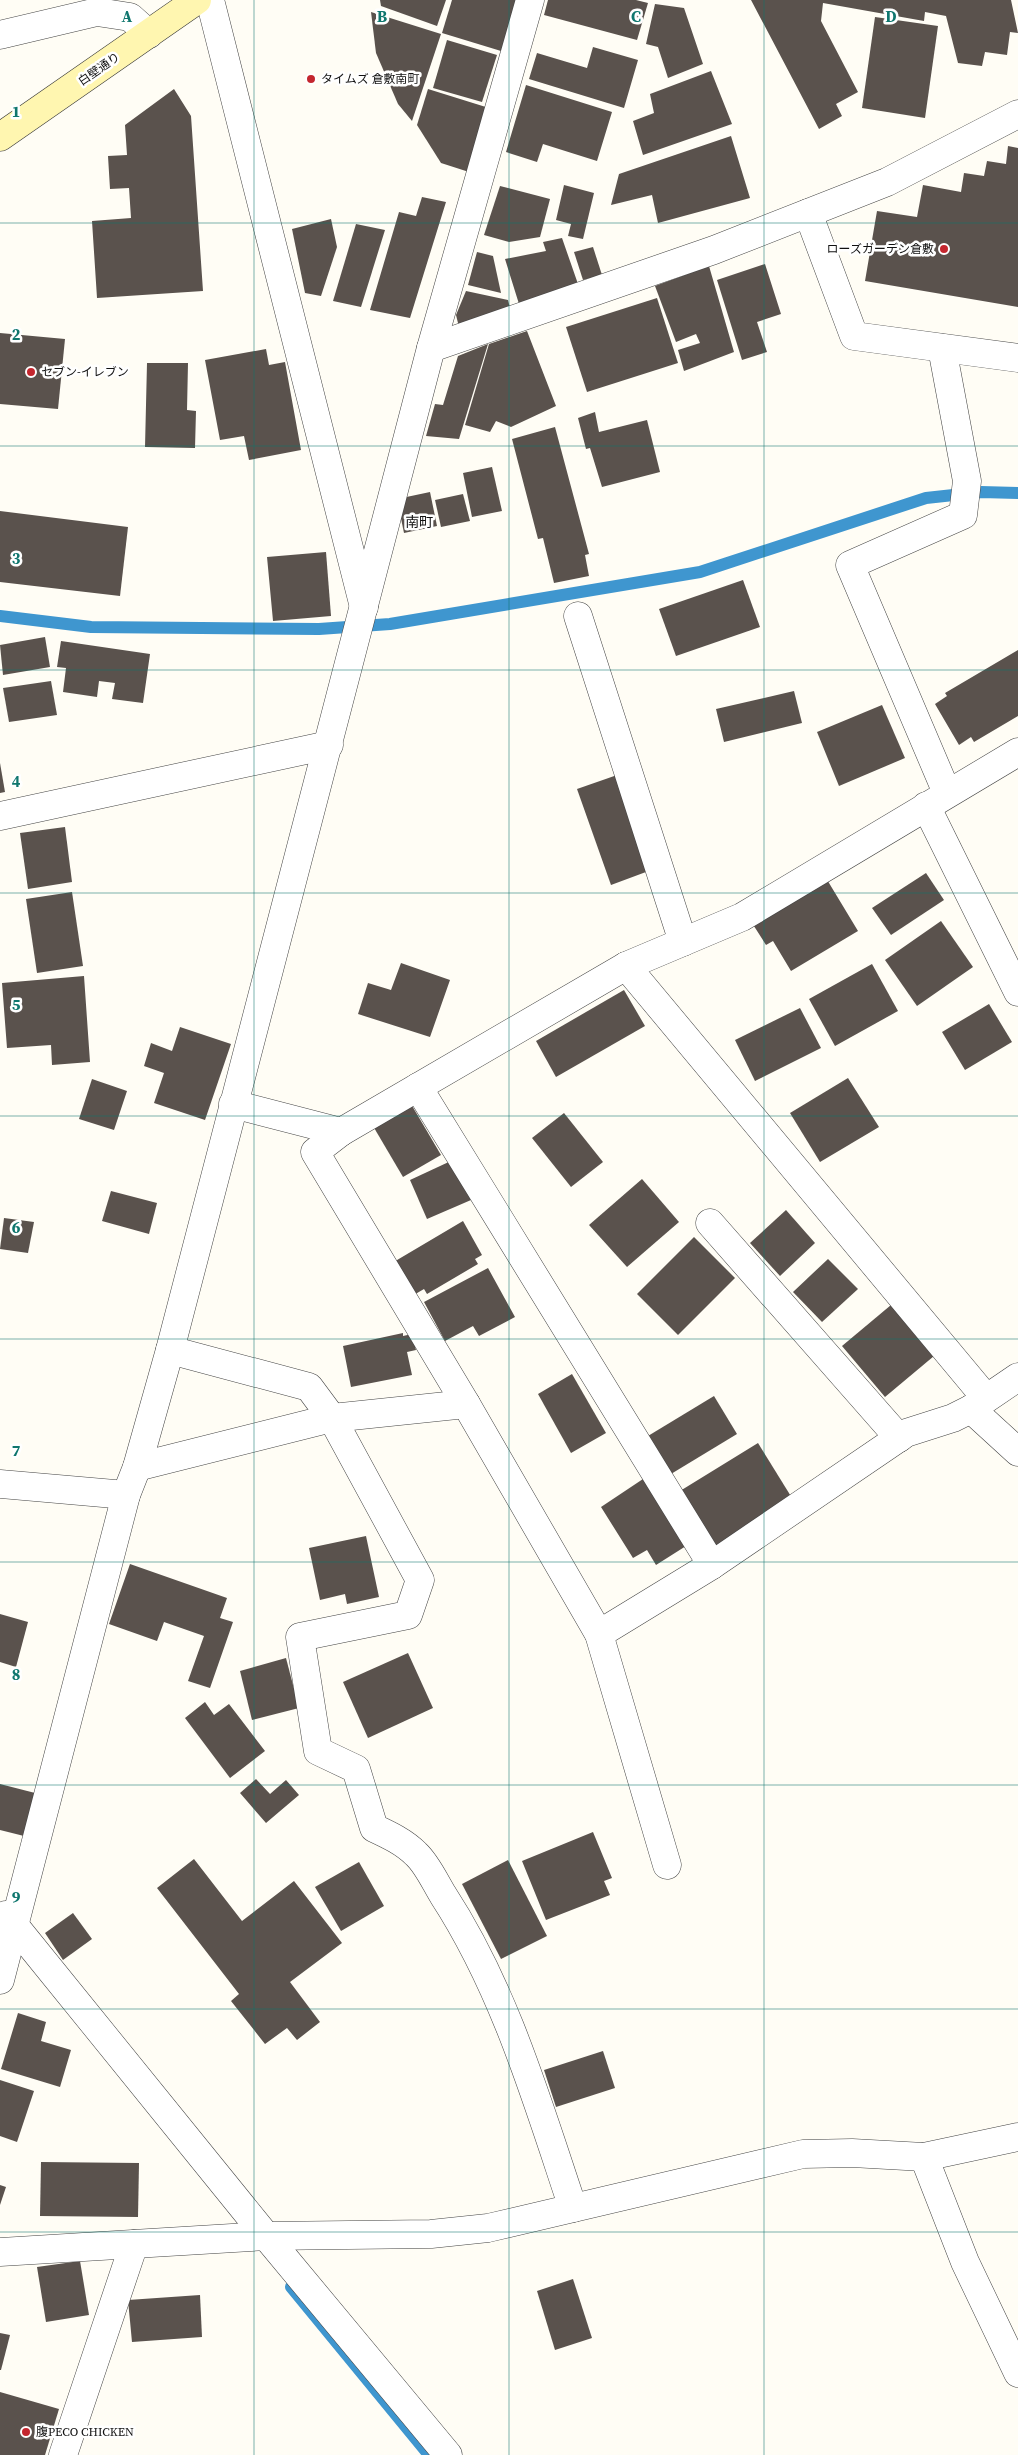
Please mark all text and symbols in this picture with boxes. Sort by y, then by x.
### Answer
text: A [122,5,133,27]
text: B [377,5,388,27]
text: C [631,5,641,27]
text: D [885,5,897,27]
street label: 白壁通り [75,49,123,89]
place label: タイムズ 倉敷南町 [321,71,420,87]
marker: タイムズ 倉敷南町 [305,73,317,85]
text: 1 [12,100,20,122]
place label: ローズガーデン倉敷 [827,241,934,257]
marker: ローズガーデン倉敷 [938,243,950,255]
text: 2 [12,323,21,345]
place label: セブン-イレブン [41,364,129,380]
marker: セブン-イレブン [25,366,37,378]
district label: 南町 [405,512,433,532]
text: 3 [12,547,21,569]
text: 4 [12,770,21,792]
text: 5 [12,993,21,1015]
text: 6 [12,1216,21,1238]
text: 7 [12,1439,21,1461]
text: 8 [12,1663,20,1685]
text: 9 [12,1886,21,1908]
place label: 腹PECO CHICKEN [36,2424,134,2440]
marker: 腹PECO CHICKEN [20,2426,32,2438]

